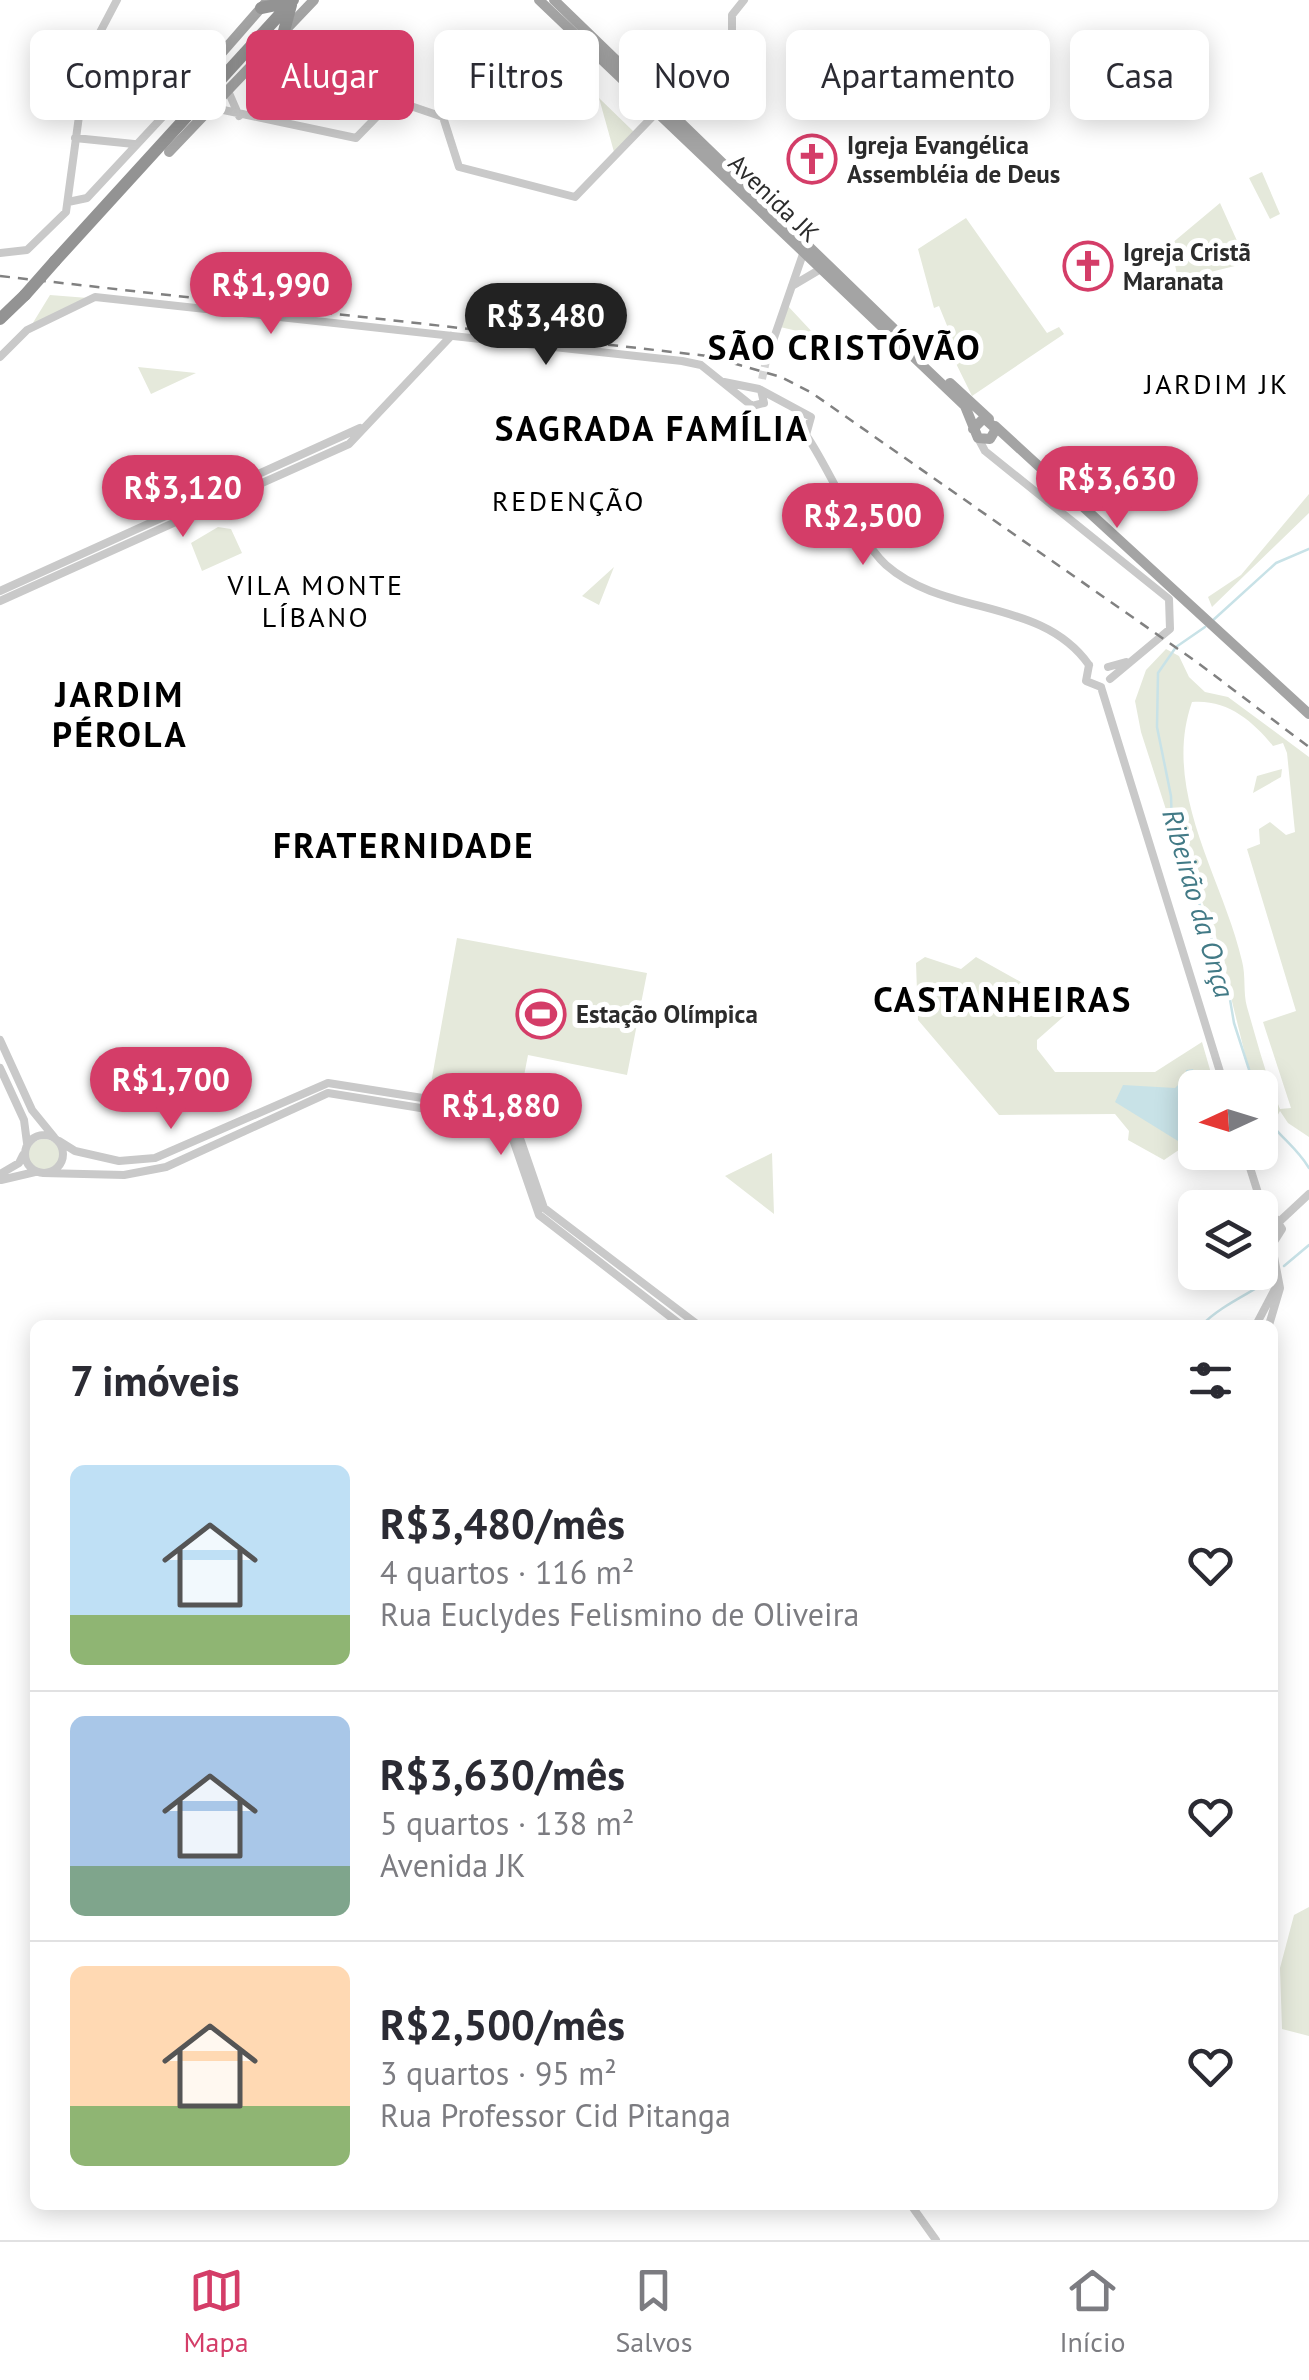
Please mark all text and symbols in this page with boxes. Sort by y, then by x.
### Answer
chip: Comprar [30,30,226,120]
chip: Alugar [246,30,414,120]
chip: Filtros [434,30,599,120]
chip: Novo [619,30,766,120]
chip: Apartamento [786,30,1050,120]
chip: Casa [1070,30,1209,120]
place label: Igreja Evangélica Assembléia de Deus [847,129,1060,190]
church icon: Igreja Evangélica Assembléia de Deus [786,133,838,185]
street label: Avenida JK [722,147,826,249]
place label: Igreja Cristã Maranata [1123,236,1251,297]
church icon: Igreja Cristã Maranata [1062,240,1114,292]
pin: R$1,990 [179,252,363,337]
text: R$1,990 [212,263,330,305]
pin: R$3,480 [454,283,638,368]
text: R$3,480 [487,294,605,336]
district label: SÃO CRISTÓVÃO [708,324,982,370]
district label: JARDIM JK [1143,365,1290,402]
district label: SAGRADA FAMÍLIA [495,405,809,451]
pin: R$3,630 [1025,446,1209,531]
pin: R$3,120 [91,455,275,540]
text: R$3,630 [1058,457,1176,499]
text: R$3,120 [124,466,242,508]
district label: REDENÇÃO [492,482,646,519]
pin: R$2,500 [771,483,955,568]
text: R$2,500 [804,494,922,536]
district label: VILA MONTE LÍBANO [226,566,405,635]
district label: JARDIM PÉROLA [52,671,188,757]
water label: Ribeirão da Onça [1154,804,1244,1002]
district label: FRATERNIDADE [273,822,535,868]
district label: CASTANHEIRAS [873,976,1133,1022]
sports icon: Estação Olímpica [515,988,567,1040]
place label: Estação Olímpica [576,998,758,1030]
pin: R$1,700 [79,1047,263,1132]
text: R$1,700 [112,1058,230,1100]
north arrow [1178,1070,1278,1170]
map controls [1178,1070,1278,1290]
pin: R$1,880 [409,1073,593,1158]
text: R$1,880 [442,1084,560,1126]
button: layers [1178,1190,1278,1290]
text: 7 imóveis [70,1353,239,1408]
icon: filters [1183,1353,1238,1408]
text: R$3,480/mês [380,1496,625,1551]
icon: home [150,1505,270,1625]
icon: heart [1183,1538,1238,1593]
text: 4 quartos · 116 m² [380,1551,634,1593]
text: Rua Euclydes Felismino de Oliveira [380,1593,859,1635]
text: R$3,630/mês [380,1747,625,1802]
icon: home [150,1756,270,1876]
icon: heart [1183,1789,1238,1844]
text: 5 quartos · 138 m² [380,1802,634,1844]
text: Avenida JK [380,1844,525,1886]
text: R$2,500/mês [380,1997,625,2052]
icon: home [150,2006,270,2126]
icon: heart [1183,2039,1238,2094]
text: 3 quartos · 95 m² [380,2052,617,2094]
text: Rua Professor Cid Pitanga [380,2094,731,2136]
tab: Mapa [183,2263,249,2360]
tab: Salvos [616,2263,692,2360]
tab: Início [1059,2263,1125,2360]

